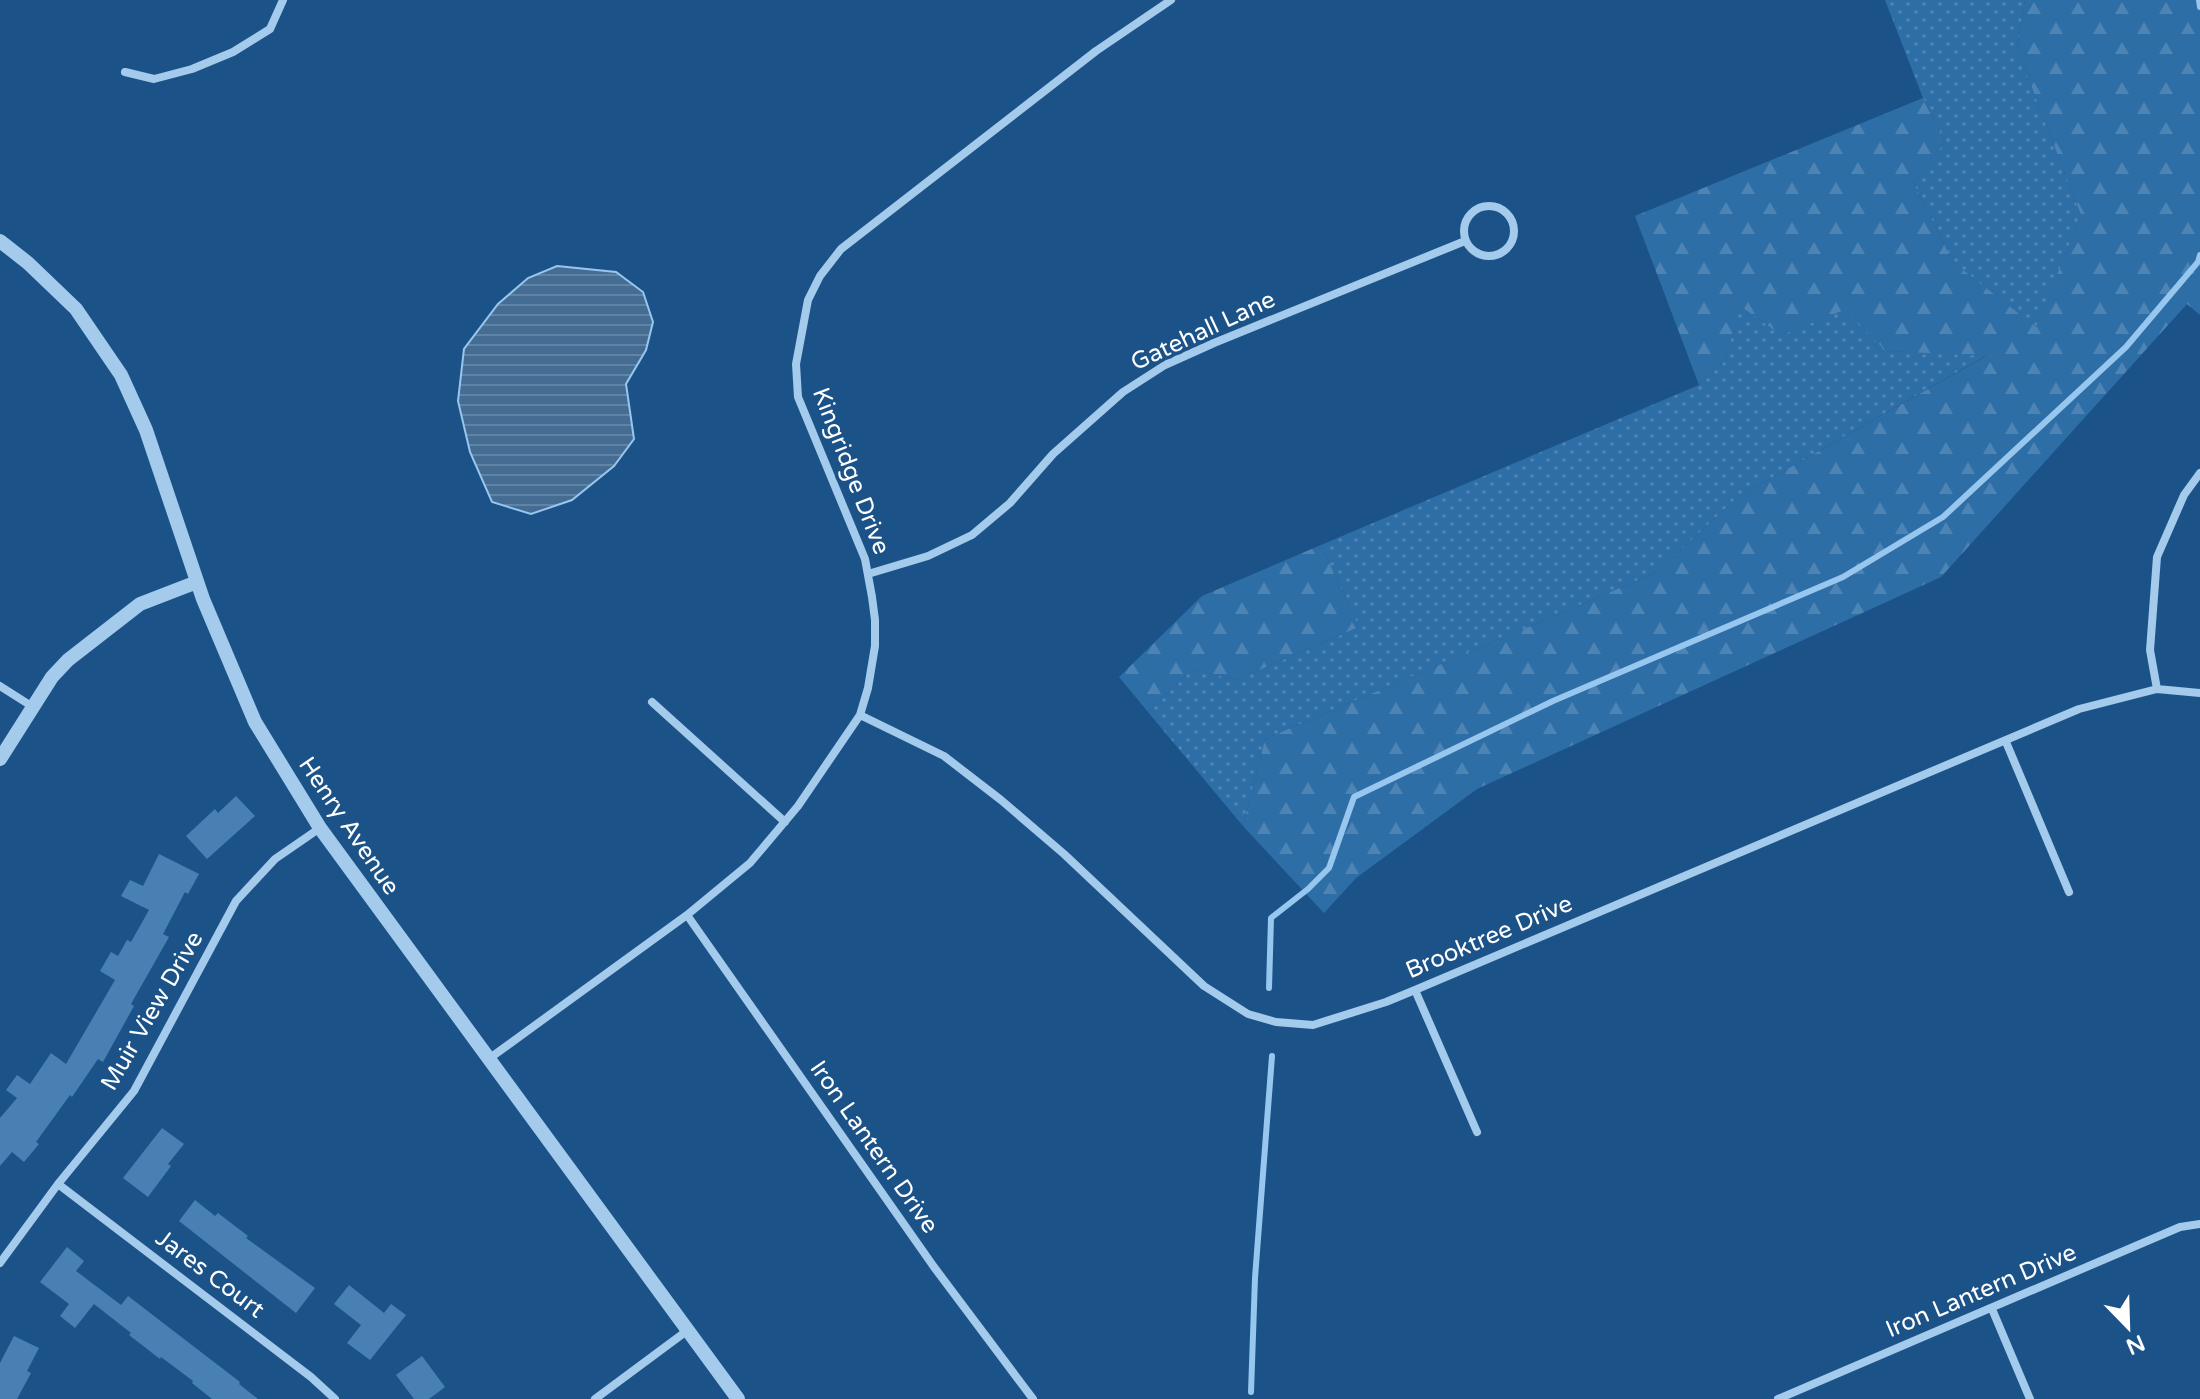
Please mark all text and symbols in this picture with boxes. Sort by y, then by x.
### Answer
street label: Gatehall Lane [1126,285,1280,377]
street label: Kingridge Drive [806,384,896,558]
street label: Henry Avenue [292,751,406,901]
street label: Brooktree Drive [1401,889,1577,985]
street label: Muir View Drive [95,926,209,1096]
street label: Iron Lantern Drive [804,1055,944,1239]
street label: Jares Court [150,1224,270,1324]
street label: Iron Lantern Drive [1881,1238,2081,1344]
north arrow [2088,1287,2168,1367]
text: N [2122,1329,2149,1360]

